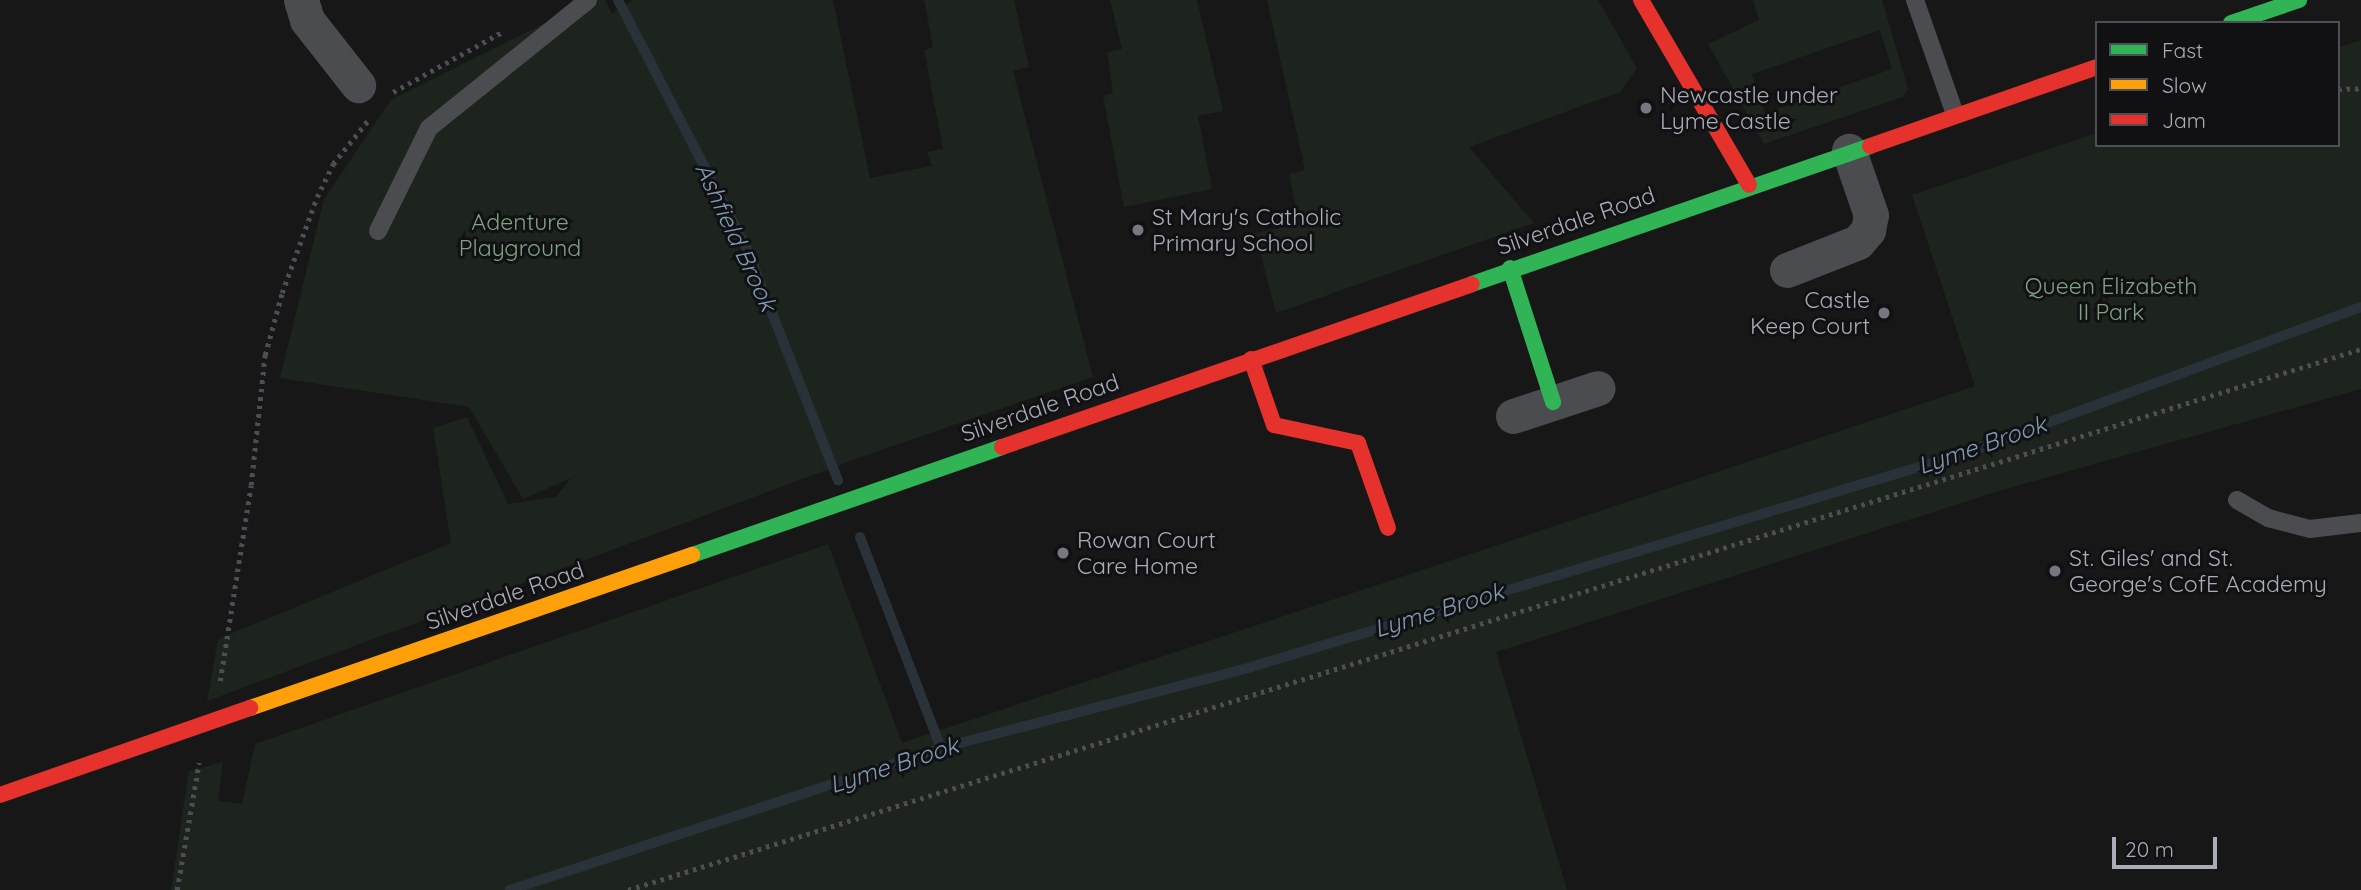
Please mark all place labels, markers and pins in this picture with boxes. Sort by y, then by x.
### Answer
place label: Newcastle under Lyme Castle [1660,81,1838,135]
marker: Newcastle under Lyme Castle [1638,100,1654,116]
place label: St Mary's Catholic Primary School [1152,203,1341,257]
marker: St Mary's Catholic Primary School [1130,222,1146,238]
place label: Castle Keep Court [1750,286,1870,340]
marker: Castle Keep Court [1876,305,1892,321]
place label: Rowan Court Care Home [1077,526,1216,580]
place label: St. Giles' and St. George's CofE Academy [2069,544,2327,598]
marker: Rowan Court Care Home [1055,545,1071,561]
marker: St. Giles' and St. George's CofE Academy [2047,563,2063,579]

